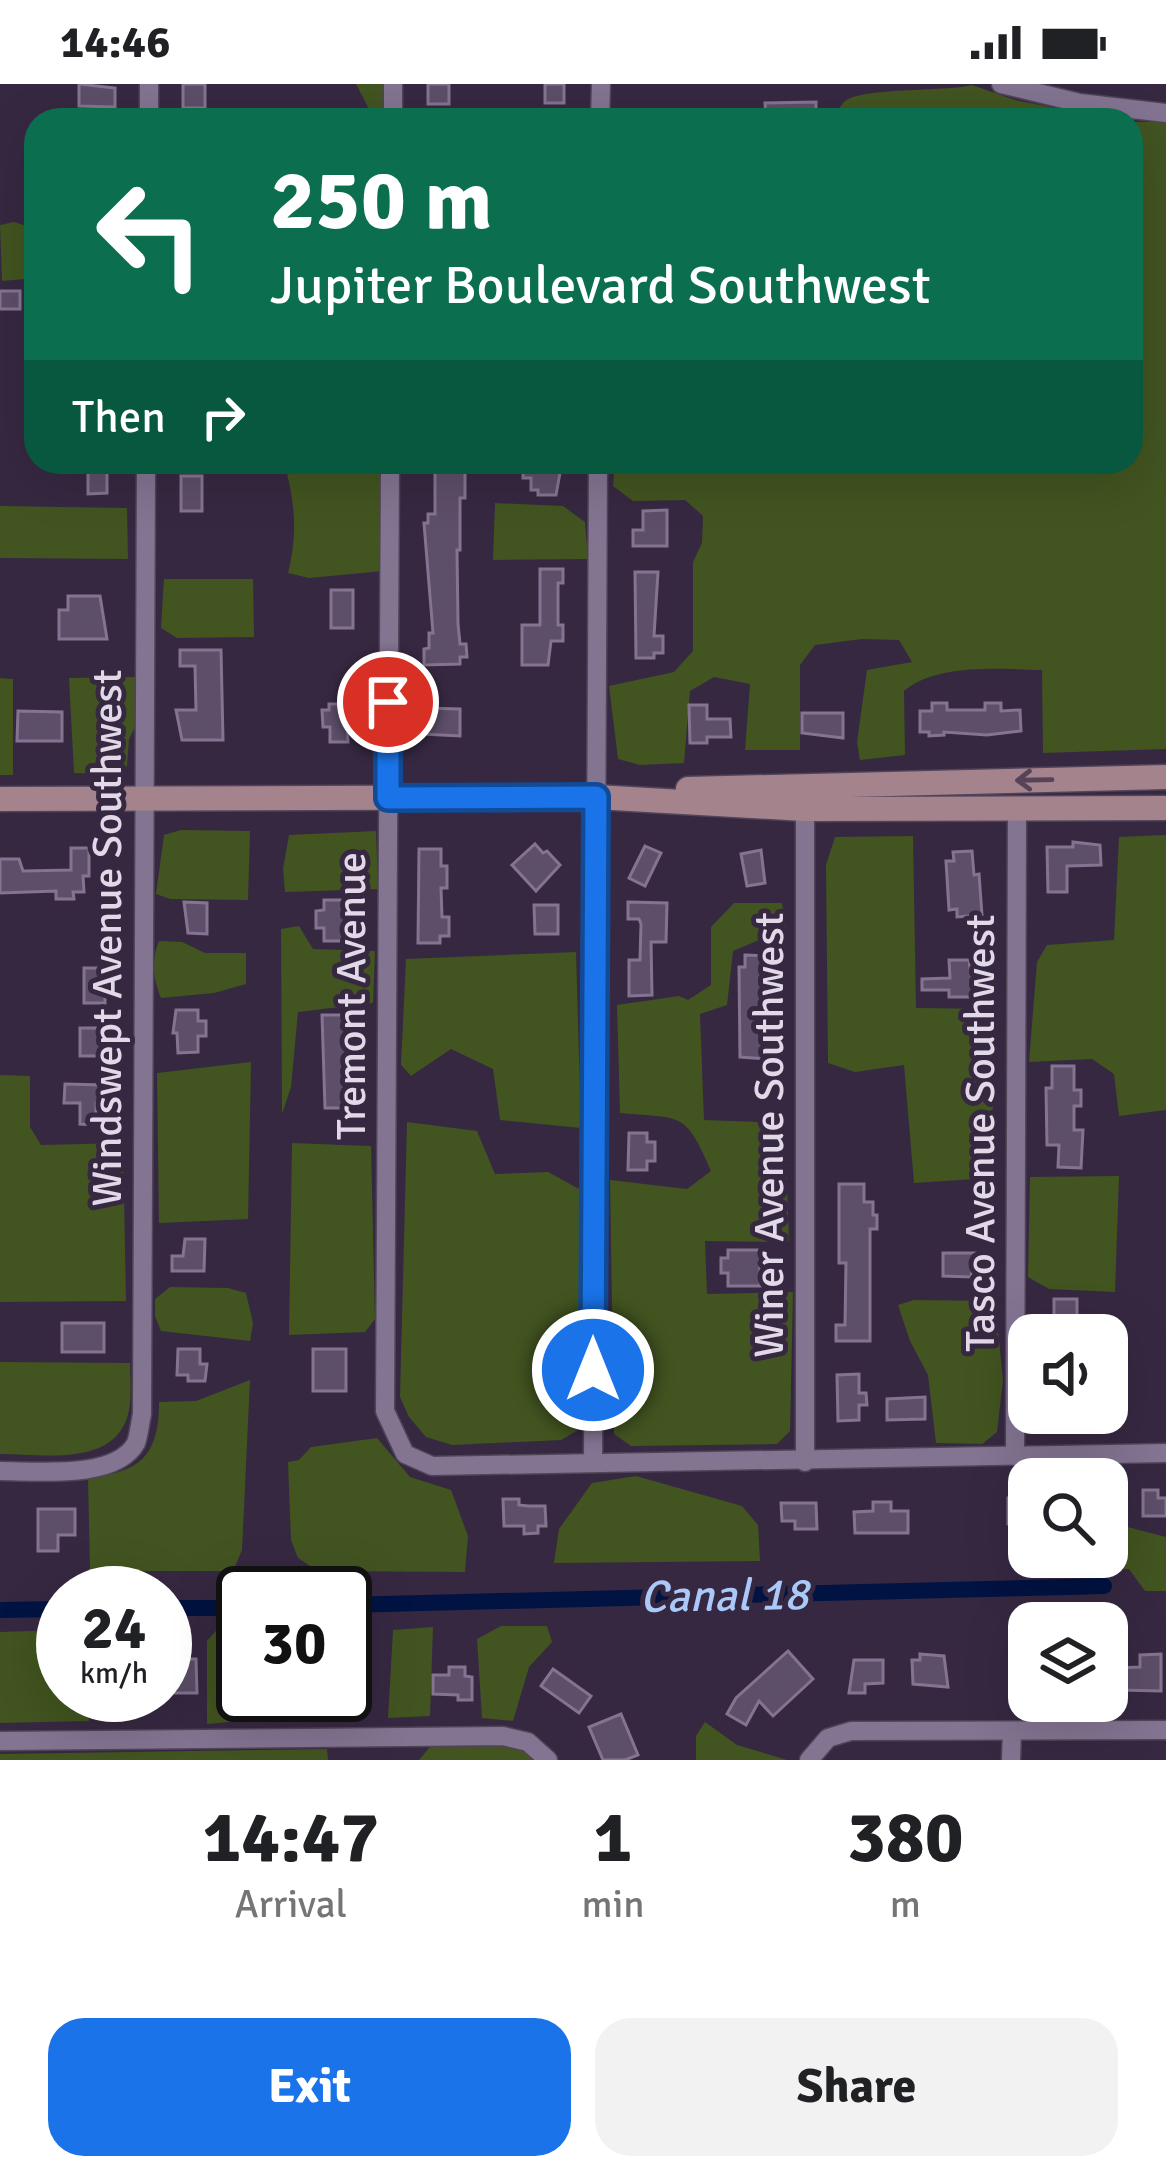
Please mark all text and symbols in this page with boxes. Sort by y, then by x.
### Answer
text: 14:46 [60,15,170,70]
text: 250 m [270,149,492,253]
icon: left [72,156,228,312]
text: Jupiter Boulevard Southwest [270,252,931,319]
icon: right [190,384,256,450]
text: Then [72,390,166,445]
pin [337,651,439,753]
street label: Windswept Avenue Southwest [82,669,133,1207]
icon: arrive [355,669,421,735]
one-way arrow [1015,769,1054,791]
street label: Tremont Avenue [326,852,377,1140]
street label: Winer Avenue Southwest [744,912,795,1358]
street label: Tasco Avenue Southwest [955,914,1006,1352]
position arrow [530,1307,656,1433]
map controls [1008,1314,1128,1722]
button: sound [1008,1314,1128,1434]
button: search [1008,1458,1128,1578]
speed limit sign: 30 [216,1566,372,1722]
water label: Canal 18 [639,1567,813,1625]
text: 24 [82,1592,146,1666]
button: layers [1008,1602,1128,1722]
text: km/h [80,1655,148,1692]
text: 14:47 [202,1793,379,1882]
text: 1 [594,1793,632,1882]
text: 380 [847,1793,964,1882]
text: Arrival [235,1880,347,1928]
text: min [582,1880,645,1928]
text: m [890,1880,921,1928]
button: Exit [48,2018,571,2156]
button: Share [595,2018,1118,2156]

